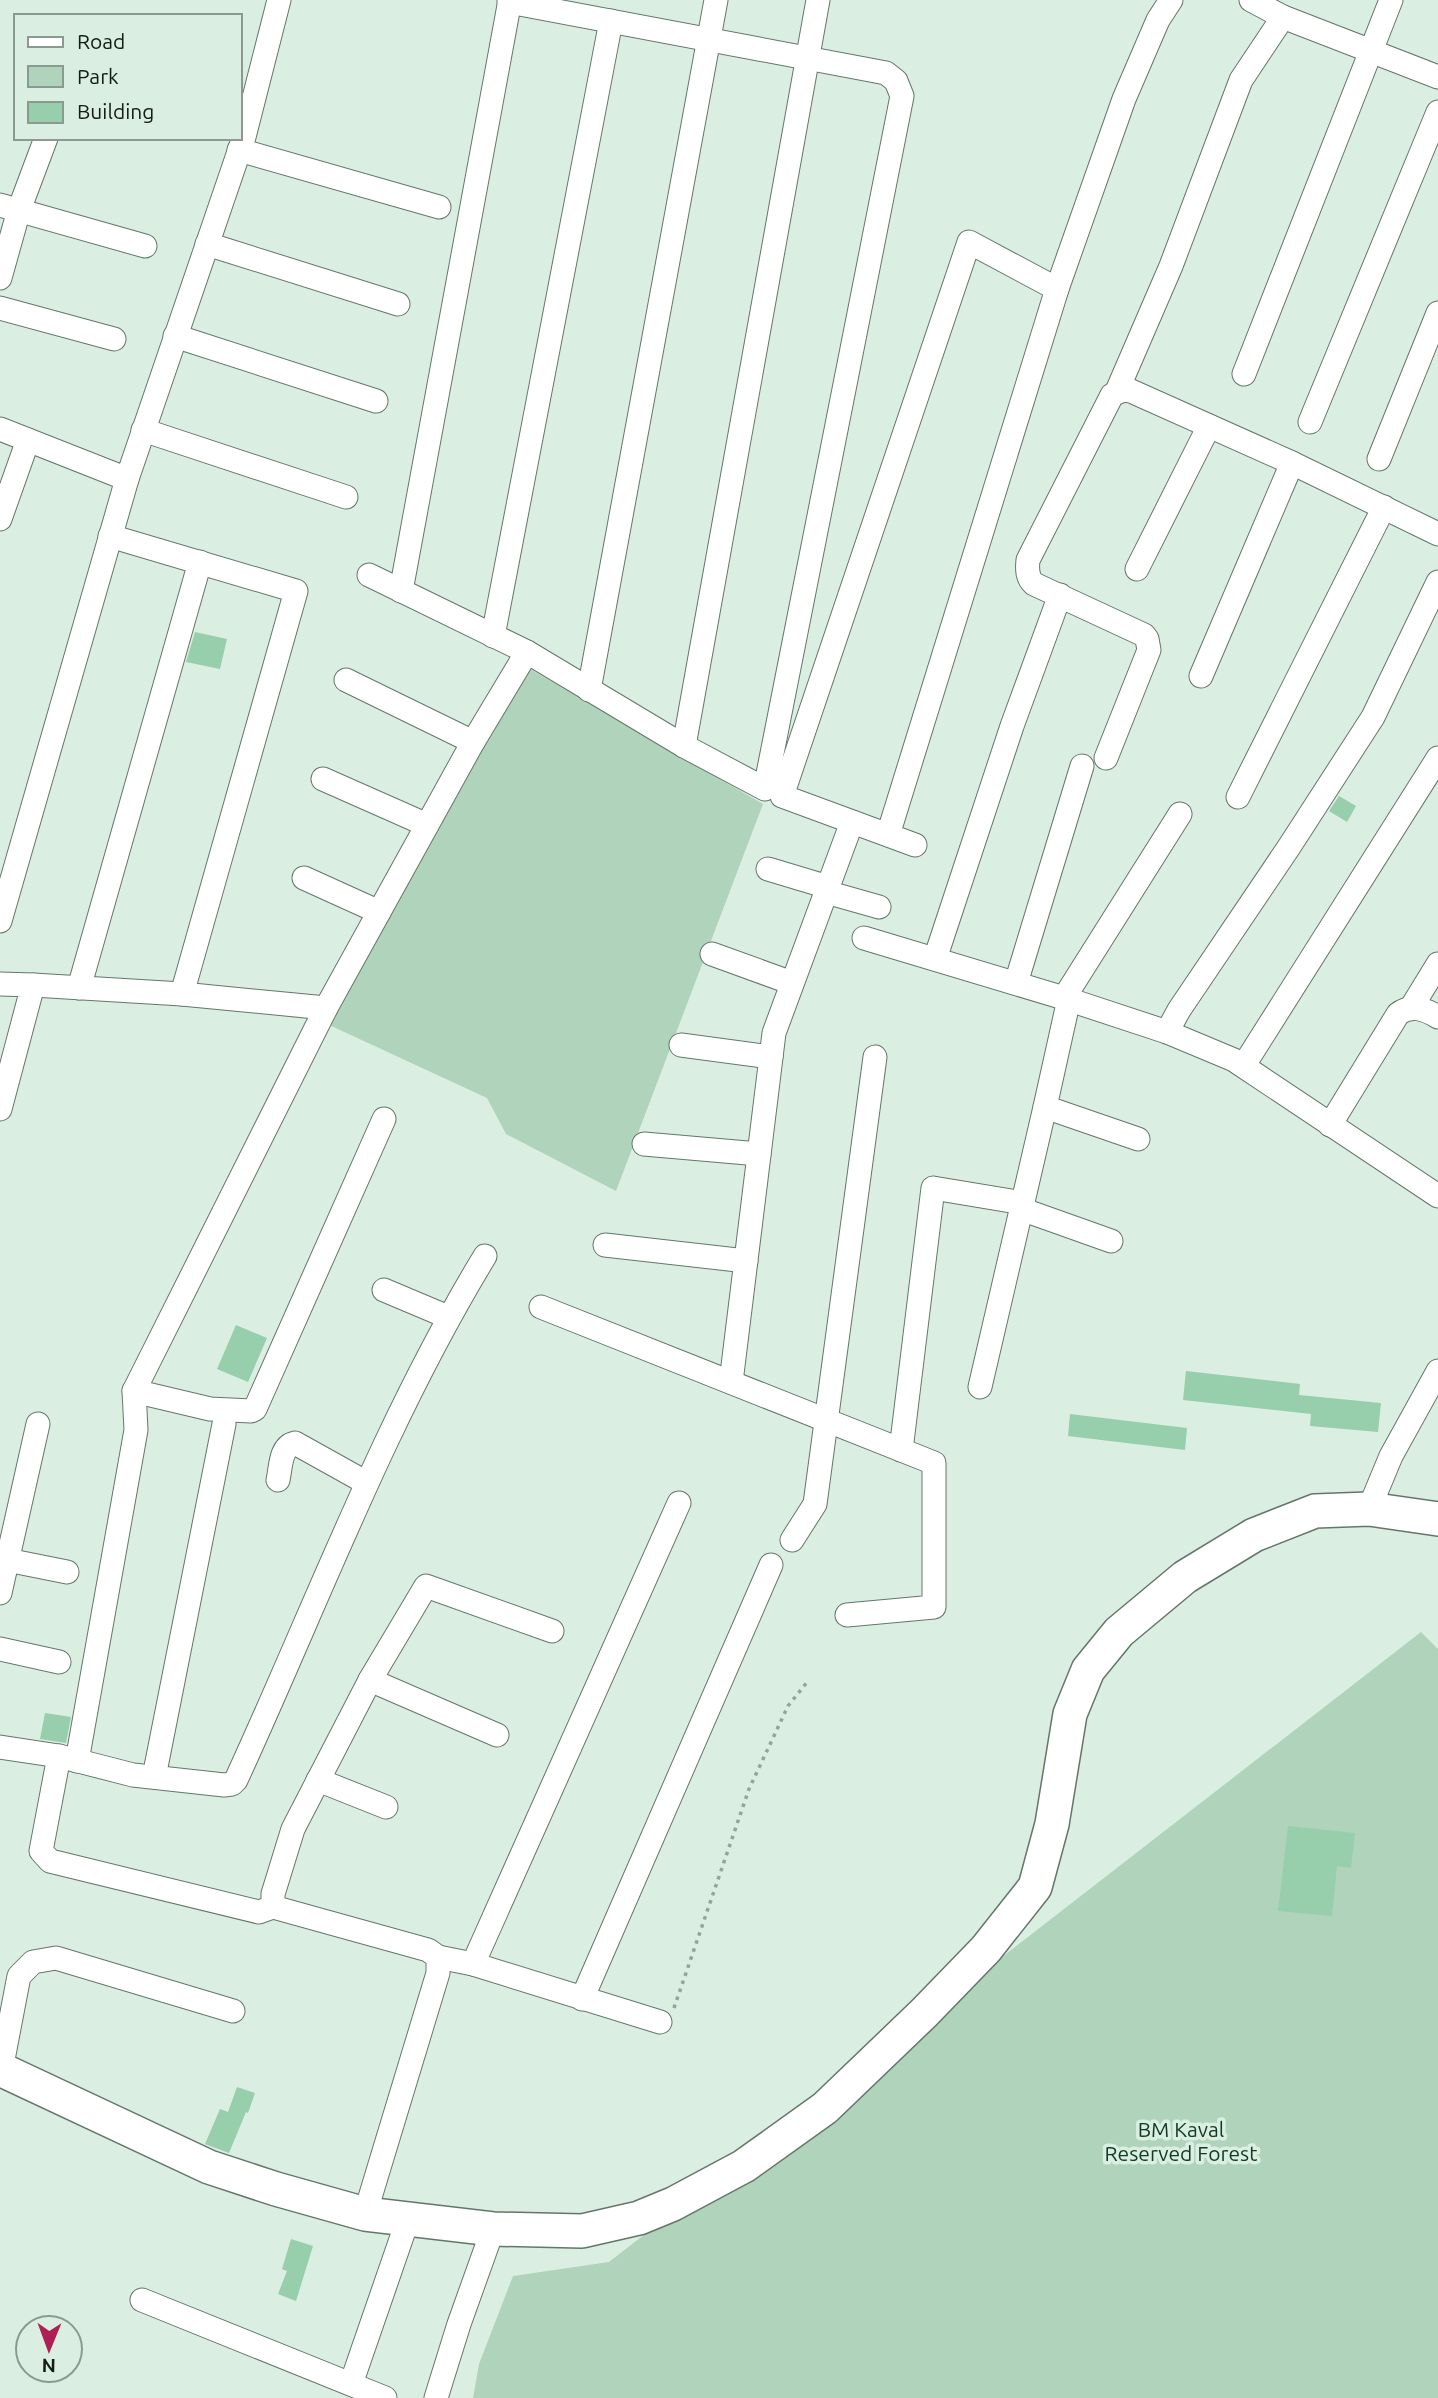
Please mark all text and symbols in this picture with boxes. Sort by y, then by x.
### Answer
legend [14,14,242,140]
text: Road [77,29,125,53]
text: Park [77,64,119,88]
text: Building [77,99,154,123]
park label: BM Kaval Reserved Forest [1105,2117,1257,2165]
north arrow [14,2314,84,2384]
text: N [41,2355,56,2377]

